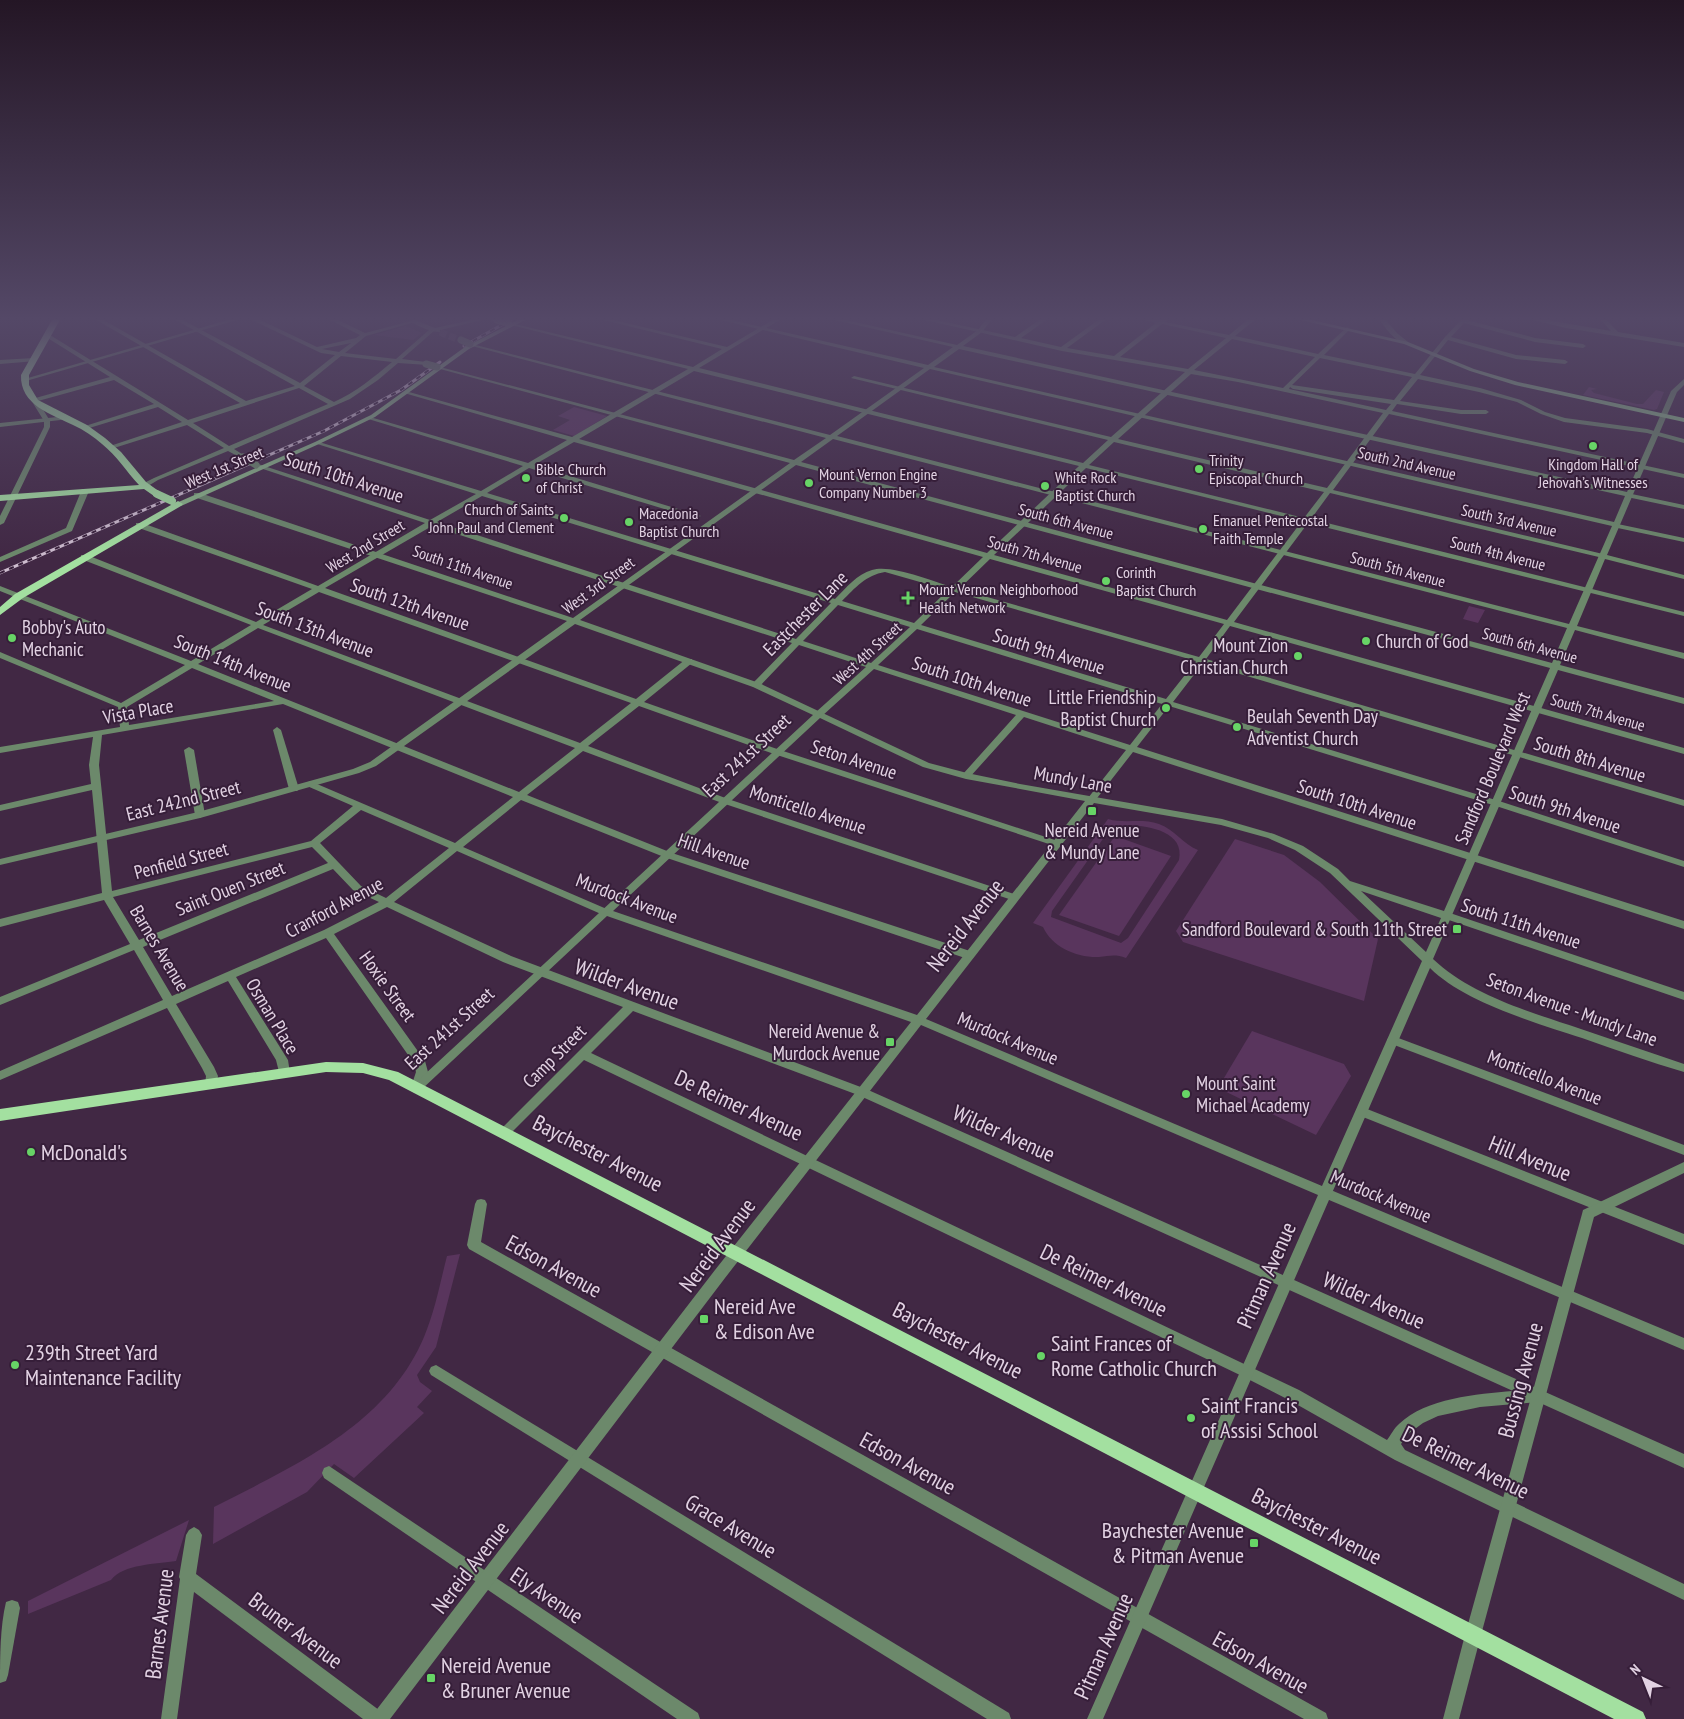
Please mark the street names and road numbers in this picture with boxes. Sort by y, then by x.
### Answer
street label: West 1st Street [182,441,267,493]
street label: South 2nd Avenue [1356,442,1458,484]
street label: South 10th Avenue [281,446,407,508]
street label: South 6th Avenue [1016,499,1116,543]
street label: South 3rd Avenue [1459,499,1559,541]
street label: West 2nd Street [322,515,408,577]
street label: South 7th Avenue [985,531,1085,577]
street label: South 4th Avenue [1448,531,1548,575]
street label: South 11th Avenue [410,540,516,594]
street label: South 5th Avenue [1348,547,1448,591]
street label: West 3rd Street [558,552,639,618]
street label: Eastchester Lane [758,565,853,660]
street label: South 12th Avenue [347,572,473,636]
street label: South 13th Avenue [253,595,378,663]
street label: West 4th Street [829,617,906,689]
street label: South 9th Avenue [990,623,1108,679]
street label: South 6th Avenue [1480,623,1580,667]
street label: South 14th Avenue [171,629,295,697]
street label: South 10th Avenue [909,650,1035,712]
street label: Sandford Boulevard West [1449,687,1535,848]
street label: South 7th Avenue [1548,689,1648,735]
street label: Vista Place [100,693,175,729]
street label: East 241st Street [697,707,796,802]
street label: South 8th Avenue [1531,731,1649,787]
street label: Seton Avenue [808,734,900,784]
street label: Mundy Lane [1032,760,1114,798]
street label: South 10th Avenue [1294,773,1420,835]
street label: East 242nd Street [123,774,243,826]
street label: Monticello Avenue [747,779,869,839]
street label: South 9th Avenue [1506,780,1624,838]
street label: Hill Avenue [675,827,753,875]
street label: Penfield Street [131,836,231,884]
street label: Saint Ouen Street [172,855,289,921]
street label: Murdock Avenue [573,868,681,928]
street label: Cranford Avenue [281,871,387,943]
street label: Nereid Avenue [920,873,1010,977]
street label: South 11th Avenue [1458,892,1584,954]
street label: Barnes Avenue [125,901,195,995]
street label: Hoxie Street [354,946,422,1027]
street label: Wilder Avenue [571,952,683,1016]
street label: Seton Avenue - Mundy Lane [1483,967,1661,1051]
street label: Osman Place [241,974,305,1058]
street label: East 241st Street [399,981,499,1074]
street label: Murdock Avenue [954,1006,1062,1070]
street label: Camp Street [517,1019,591,1093]
street label: Monticello Avenue [1484,1044,1606,1110]
street label: De Reimer Avenue [671,1063,807,1147]
street label: Wilder Avenue [948,1098,1060,1168]
street label: Baychester Avenue [528,1108,668,1198]
street label: Hill Avenue [1485,1129,1575,1187]
street label: Murdock Avenue [1327,1164,1435,1228]
street label: Nereid Avenue [673,1193,761,1297]
street label: Pitman Avenue [1230,1218,1302,1332]
street label: Edson Avenue [501,1228,607,1304]
street label: De Reimer Avenue [1036,1237,1172,1323]
street label: Wilder Avenue [1318,1265,1430,1335]
street label: Baychester Avenue [888,1295,1028,1385]
street label: Bussing Avenue [1491,1319,1549,1441]
street label: De Reimer Avenue [1398,1419,1534,1505]
street label: Edson Avenue [855,1425,961,1501]
street label: Baychester Avenue [1247,1481,1387,1571]
street label: Grace Avenue [680,1488,782,1564]
street label: Nereid Avenue [425,1515,515,1619]
street label: Ely Avenue [505,1560,589,1630]
street label: Barnes Avenue [138,1567,180,1681]
street label: Bruner Avenue [243,1586,349,1674]
street label: Pitman Avenue [1067,1589,1139,1703]
street label: Edson Avenue [1208,1624,1314,1700]

